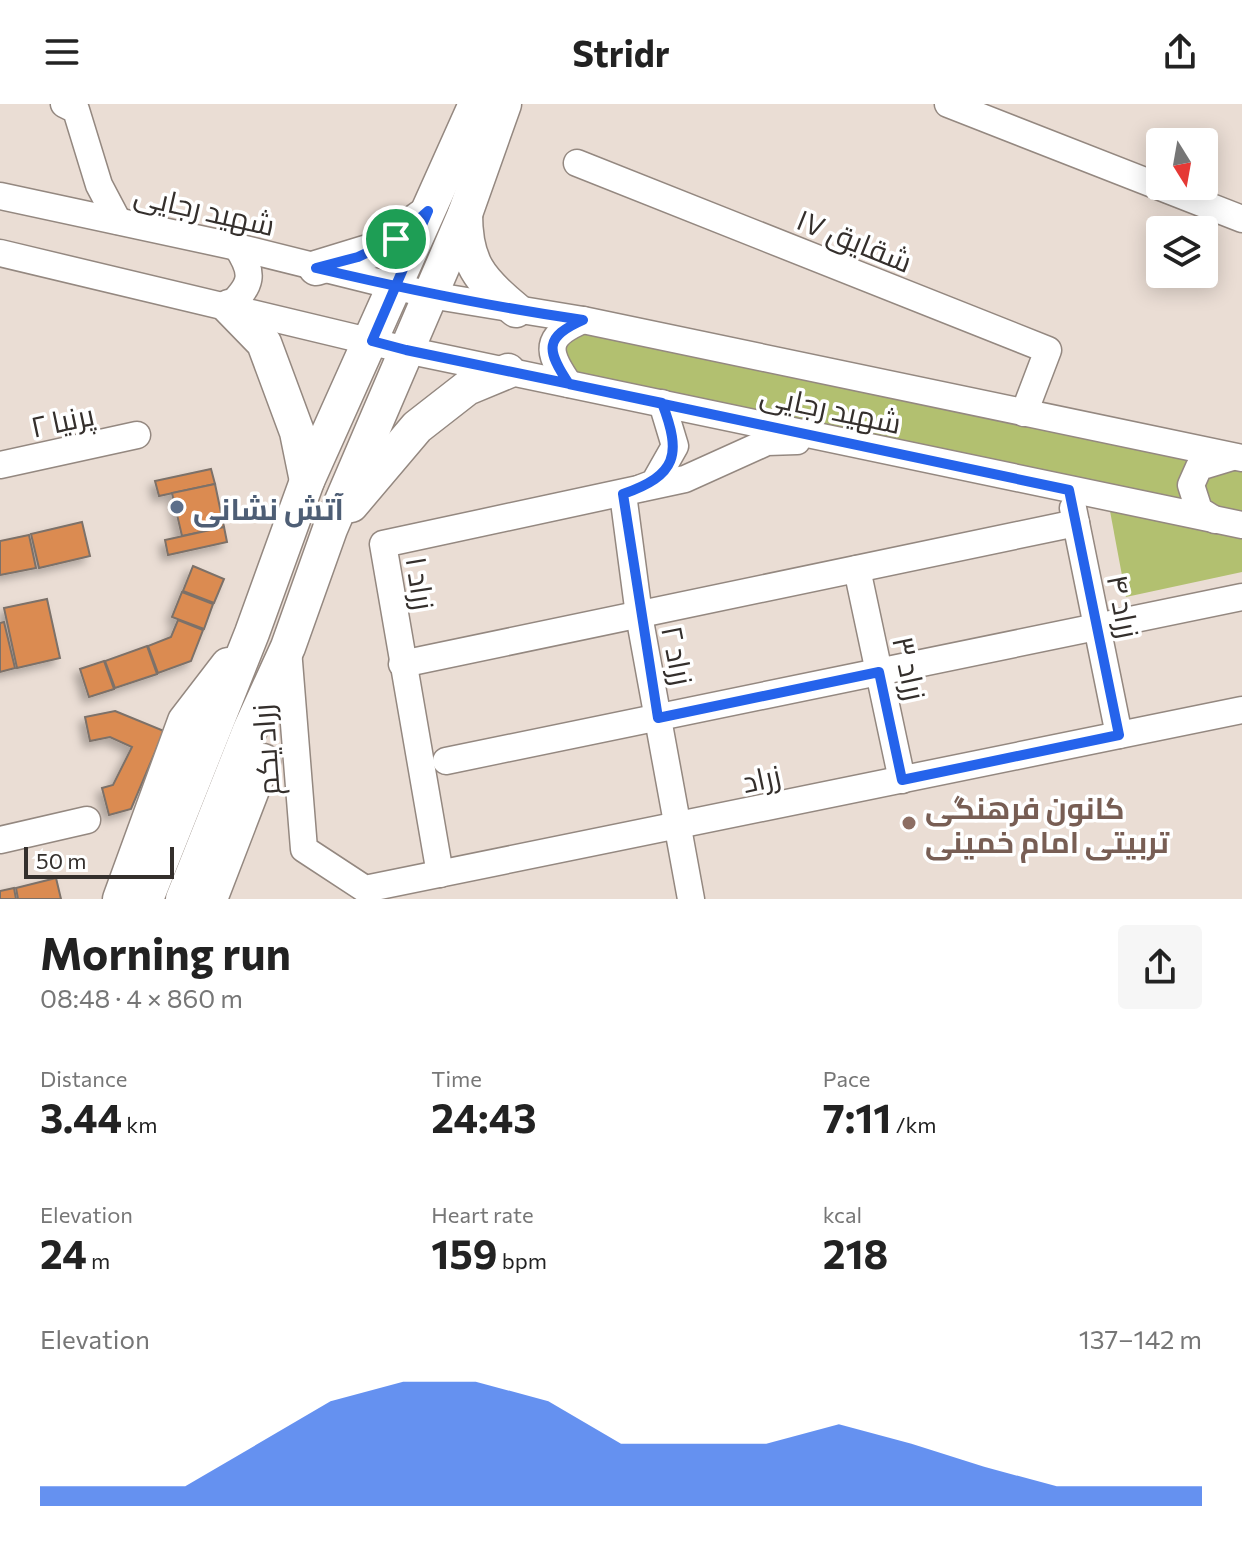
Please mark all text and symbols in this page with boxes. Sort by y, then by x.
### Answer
icon: menu [40,30,84,74]
text: Stridr [572,30,670,74]
icon: share [1158,30,1202,74]
north arrow [1146,128,1218,200]
map controls [1146,128,1218,288]
street label: شهید رجایی [131,174,279,244]
street label: شقایق ۱۷ [791,199,918,281]
pin [362,205,430,273]
button: layers [1146,216,1218,288]
icon: arrive [374,217,418,261]
street label: شهید رجایی [757,374,905,442]
street label: پرنیا ۲ [27,394,98,447]
place label: آتش نشانی [193,489,345,528]
marker: آتش نشانی [168,498,186,516]
street label: زراد ۱ [399,554,444,612]
street label: زراد ۴ [1100,571,1149,641]
street label: زراد ۲ [654,622,703,688]
street label: زراد ۳ [885,633,936,704]
street label: زراد یکم [242,703,290,797]
street label: زراد [738,755,784,800]
place label: کانون فرهنگی تربیتی امام خمینی [925,788,1170,863]
marker: کانون فرهنگی تربیتی امام خمینی [900,814,918,832]
scale bar [24,843,174,879]
text: 50 m [36,847,86,874]
text: Morning run [40,925,291,979]
button: share [1118,925,1202,1009]
text: 08:48 · 4 × 860 m [40,982,243,1013]
text: Distance [40,1065,127,1092]
text: Time [431,1065,482,1092]
text: Pace [823,1065,870,1092]
text: 3.44 [40,1092,122,1141]
text: 24:43 [431,1092,537,1141]
text: 7:11 [823,1092,891,1141]
text: km [122,1111,157,1138]
text: /km [891,1111,937,1138]
text: Elevation [40,1201,133,1228]
text: Heart rate [431,1201,534,1228]
text: kcal [823,1201,862,1228]
text: 24 [40,1228,87,1277]
text: 159 [431,1228,497,1277]
text: 218 [823,1228,888,1277]
text: m [87,1247,110,1274]
text: bpm [497,1247,547,1274]
text: Elevation [40,1323,150,1354]
text: 137–142 m [1079,1323,1202,1354]

